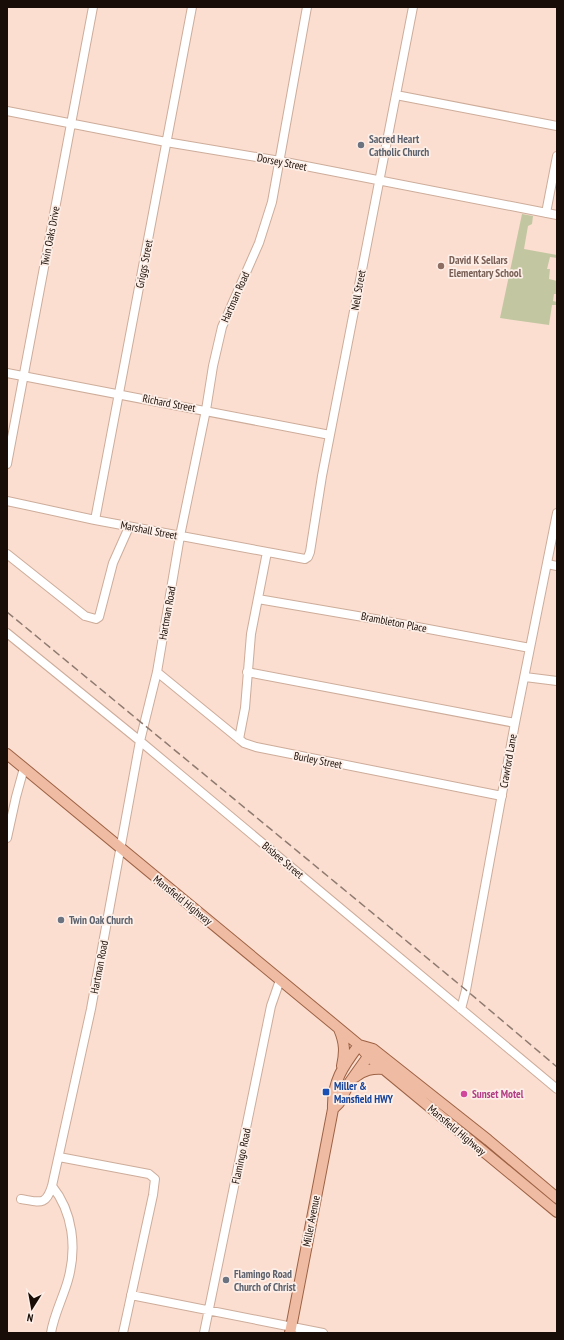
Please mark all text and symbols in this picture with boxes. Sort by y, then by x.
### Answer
place label: Sacred Heart Catholic Church [369,132,429,159]
marker: Sacred Heart Catholic Church [356,140,366,150]
street label: Dorsey Street [256,150,308,174]
street label: Twin Oaks Drive [37,204,63,267]
street label: Griggs Street [132,239,156,289]
place label: David K Sellars Elementary School [449,253,522,280]
marker: David K Sellars Elementary School [436,261,446,271]
street label: Hartman Road [218,269,252,325]
street label: Nell Street [348,269,368,311]
street label: Richard Street [141,391,197,415]
street label: Marshall Street [119,518,179,542]
street label: Hartman Road [155,585,179,641]
street label: Brambleton Place [360,609,429,635]
street label: Crawford Lane [496,732,520,789]
street label: Burley Street [293,748,343,772]
street label: Bisbee Street [259,839,307,881]
street label: Mansfield Highway [151,872,216,929]
place label: Twin Oak Church [69,913,133,927]
marker: Twin Oak Church [56,915,66,925]
street label: Hartman Road [87,939,111,995]
place label: Miller & Mansfield HWY [334,1079,394,1106]
marker: Miller & Mansfield HWY [321,1087,331,1097]
place label: Sunset Motel [472,1087,524,1101]
marker: Sunset Motel [459,1089,469,1099]
street label: Mansfield Highway [425,1102,490,1159]
street label: Flamingo Road [228,1127,254,1185]
street label: Miller Avenue [299,1194,323,1248]
place label: Flamingo Road Church of Christ [234,1267,296,1294]
marker: Flamingo Road Church of Christ [221,1275,231,1285]
north arrow [12,1288,52,1328]
text: N [26,1310,34,1325]

